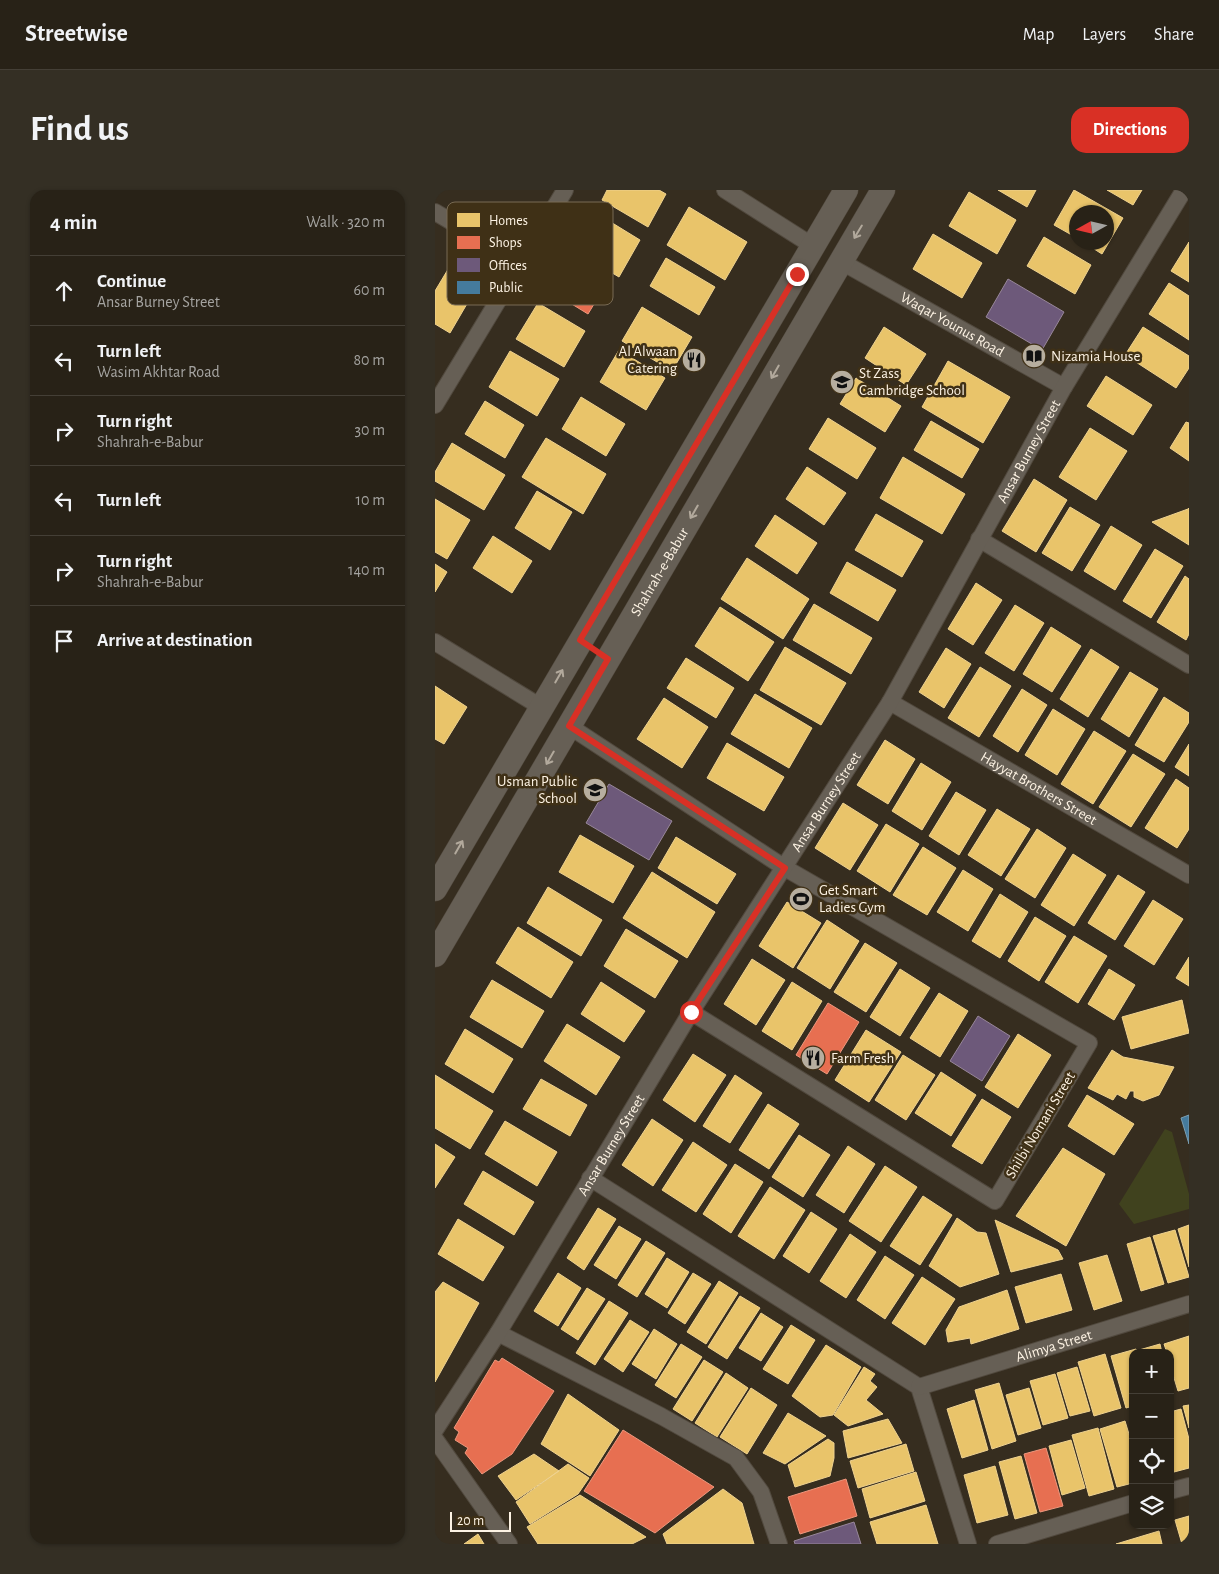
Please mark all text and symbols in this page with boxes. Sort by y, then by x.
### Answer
text: Streetwise [25,22,128,46]
text: Map [1023,26,1054,44]
text: Layers [1082,26,1126,44]
text: Share [1154,26,1194,44]
button: Directions [1071,107,1189,153]
text: Find us [30,112,129,147]
legend [447,202,613,305]
north arrow [1069,205,1114,250]
text: 4 min [50,212,97,233]
text: Walk · 320 m [306,214,385,230]
text: Homes [489,214,528,228]
one-way arrow [853,224,863,238]
text: Shops [489,236,522,250]
text: Offices [489,259,527,273]
route end [786,263,809,286]
text: Continue [97,272,166,291]
icon: ahead [50,277,78,305]
text: Public [489,281,523,295]
text: 60 m [354,282,385,298]
street label: Waqar Younus Road [898,290,1007,360]
text: Ansar Burney Street [97,294,220,310]
text: Turn left [97,342,161,361]
library icon: Nizamia House [1021,343,1047,369]
place label: Al Alwaan Catering [618,344,678,376]
icon: left [50,347,78,375]
restaurant icon: Al Alwaan Catering [681,347,707,373]
place label: Nizamia House [1051,349,1140,364]
text: 80 m [354,352,385,368]
text: Wasim Akhtar Road [97,364,220,380]
one-way arrow [770,364,780,378]
place label: St Zass Cambridge School [859,366,965,398]
school or university icon: St Zass Cambridge School [829,369,855,395]
street label: Ansar Burney Street [994,397,1063,506]
text: Turn right [97,412,172,431]
icon: right [50,417,78,445]
text: 30 m [355,422,385,438]
text: Shahrah-e-Babur [97,434,203,450]
icon: left [50,487,78,515]
text: Turn left [97,491,161,510]
text: 10 m [356,492,385,508]
one-way arrow [688,505,698,519]
street label: Shahrah-e-Babur [628,525,692,619]
text: Turn right [97,552,172,571]
icon: right [50,557,78,585]
text: 140 m [348,562,385,578]
text: Shahrah-e-Babur [97,574,203,590]
icon: arrive [50,627,78,655]
text: Arrive at destination [97,631,253,650]
one-way arrow [554,670,564,684]
street label: Ansar Burney Street [789,749,864,855]
street label: Hayyat Brothers Street [978,749,1099,828]
one-way arrow [545,751,555,765]
place label: Usman Public School [497,774,577,806]
school or university icon: Usman Public School [582,777,608,803]
one-way arrow [455,840,465,855]
place label: Get Smart Ladies Gym [819,883,886,915]
sports icon: Get Smart Ladies Gym [788,886,814,912]
route start [680,1001,703,1024]
restaurant icon: Farm Fresh [800,1045,826,1071]
place label: Farm Fresh [831,1051,894,1066]
street label: Shilbi Nomani Street [1003,1069,1078,1181]
street label: Ansar Burney Street [575,1092,648,1199]
street label: Alimya Street [1014,1327,1094,1365]
map controls [1129,1349,1174,1529]
button: + [1129,1349,1174,1394]
button: − [1129,1394,1174,1439]
button: locate [1129,1439,1174,1484]
button: layers [1129,1484,1174,1529]
scale bar [450,1509,511,1532]
text: 20 m [457,1514,484,1528]

